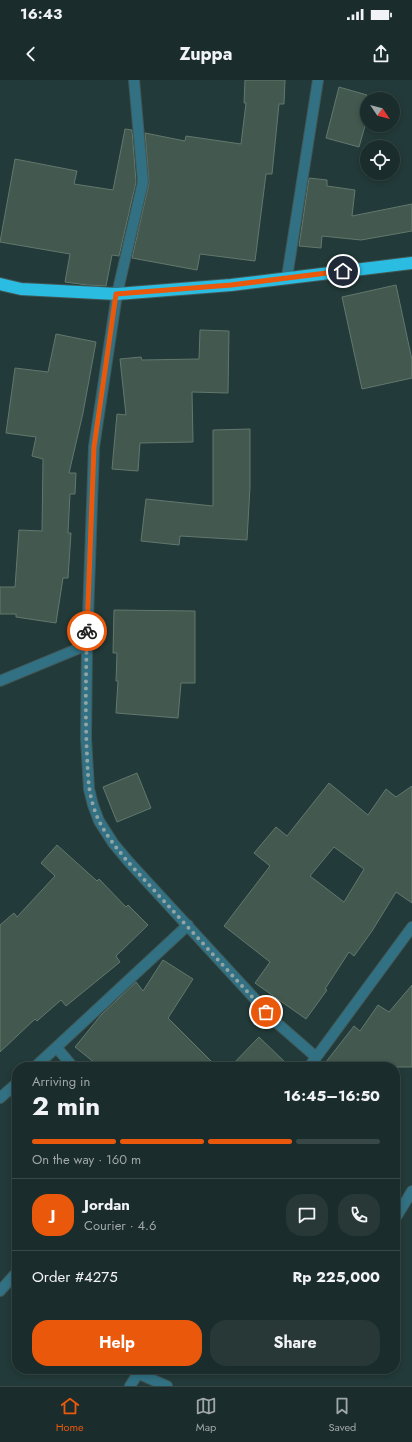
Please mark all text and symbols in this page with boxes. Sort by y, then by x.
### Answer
text: 16:43 [20,3,62,25]
text: Zuppa [180,41,232,67]
icon: back [20,43,42,65]
icon: share [370,43,392,65]
north arrow [360,92,400,132]
map controls [360,92,400,180]
button: locate [360,140,400,180]
pin [326,254,360,288]
icon: home [332,260,354,282]
courier [67,611,107,651]
icon: bike [76,620,98,642]
pin [249,995,283,1029]
icon: bag [255,1001,277,1023]
text: Arriving in [32,1072,90,1091]
text: 16:45–16:50 [283,1085,380,1107]
text: 2 min [32,1087,100,1125]
text: On the way · 160 m [32,1150,141,1169]
text: Jordan [84,1194,130,1216]
button: chat [286,1194,328,1236]
button: phone [338,1194,380,1236]
text: J [51,1204,55,1226]
text: Courier · 4.6 [84,1216,157,1235]
text: Order #4275 [32,1266,118,1288]
text: Rp 225,000 [293,1266,380,1288]
button: Help [32,1320,202,1366]
button: Share [210,1320,380,1366]
tab: Home [56,1395,84,1435]
tab: Map [195,1395,217,1435]
tab: Saved [328,1395,356,1435]

